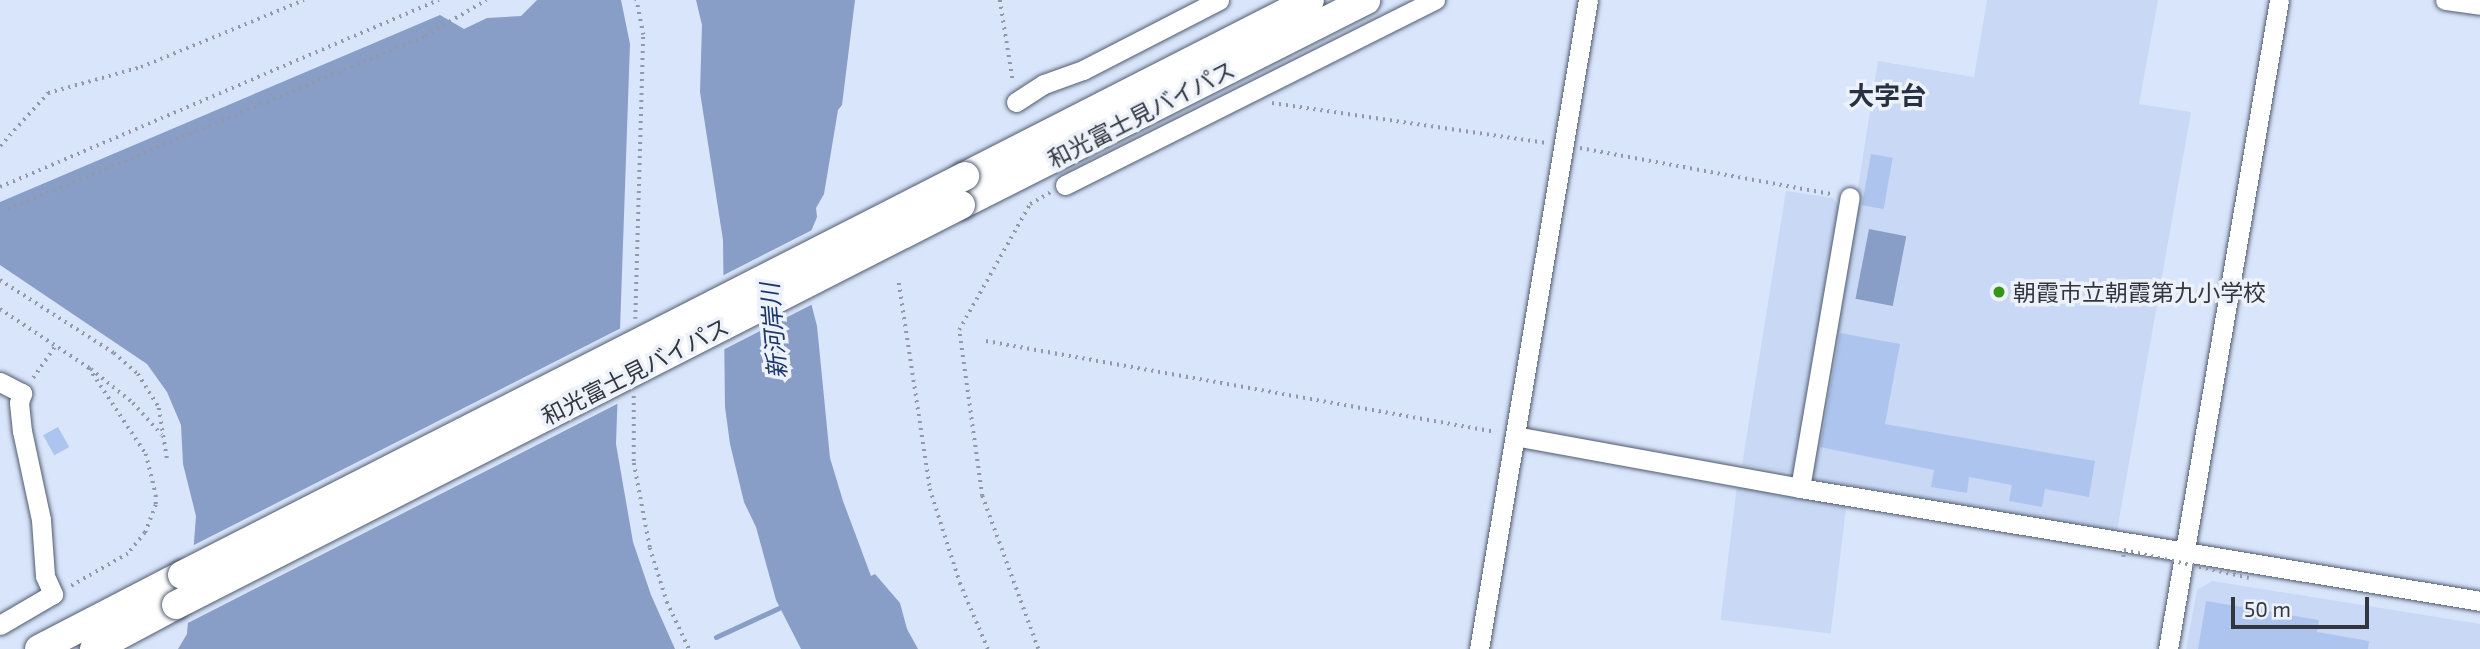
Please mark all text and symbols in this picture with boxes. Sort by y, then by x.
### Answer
street label: 和光富士見バイパス [1043,55,1239,173]
district label: 大字台 [1848,79,1926,111]
place label: 朝霞市立朝霞第九小学校 [2013,278,2266,306]
water label: 新河岸川 [754,282,792,380]
marker: 朝霞市立朝霞第九小学校 [1991,284,2007,300]
street label: 和光富士見バイパス [537,312,733,430]
scale bar [2235,582,2373,626]
text: 50 m [2244,596,2291,621]

